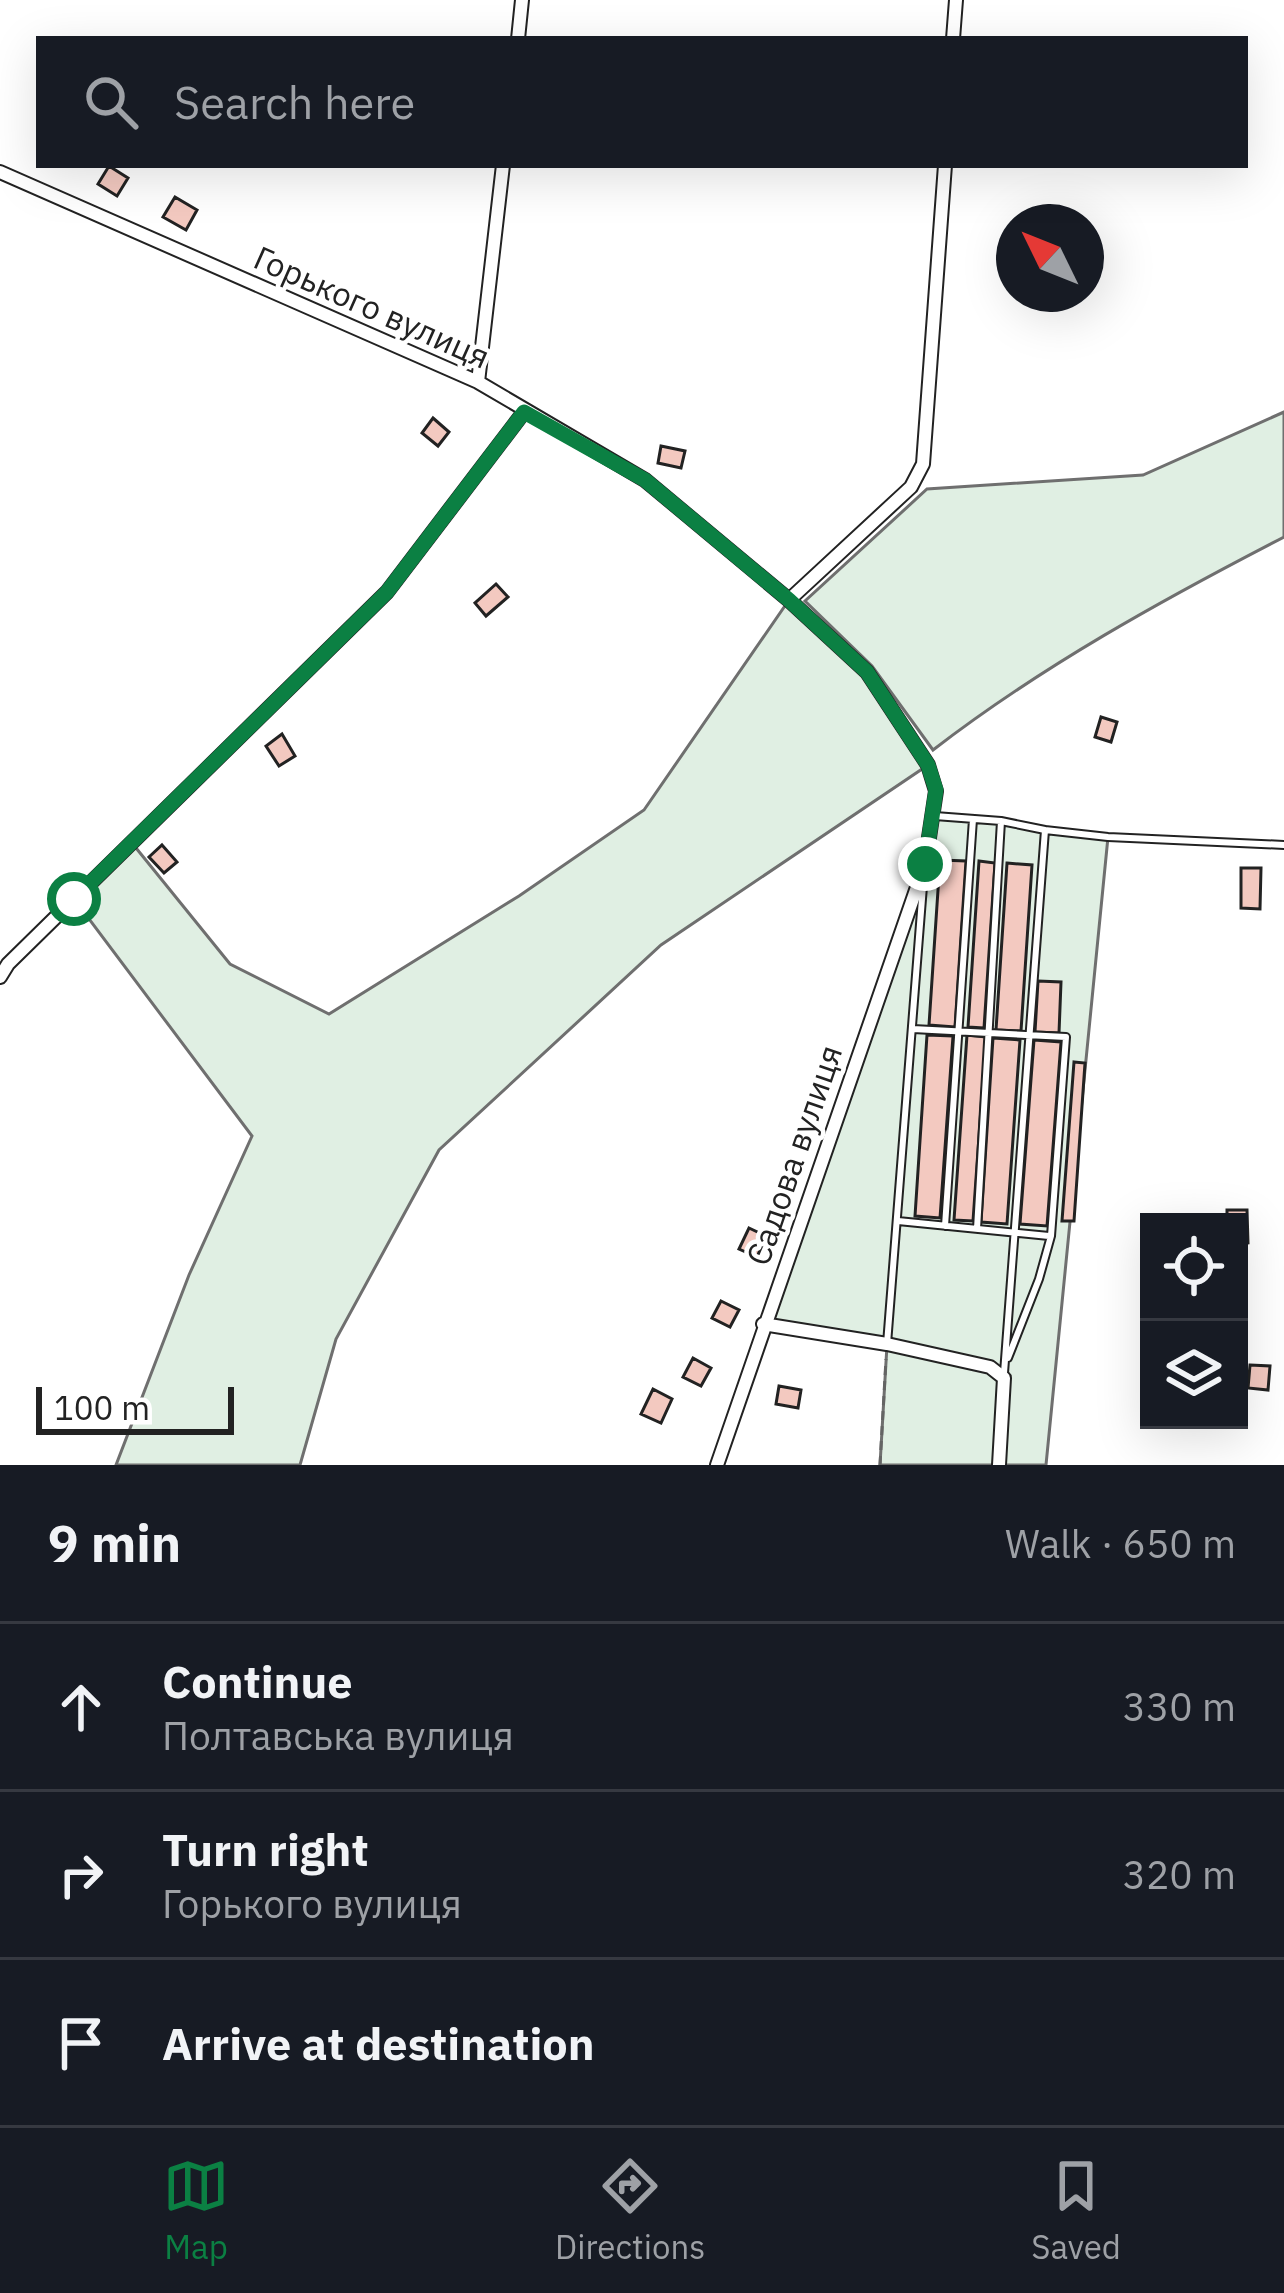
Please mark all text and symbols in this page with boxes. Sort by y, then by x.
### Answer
search box [36,36,1248,168]
icon: search [78,69,144,135]
text: Search here [174,73,415,131]
north arrow [996,204,1104,312]
street label: Горького вулиця [248,235,497,378]
route end [898,837,952,891]
route start [47,872,101,926]
street label: Садова вулиця [736,1039,851,1271]
map controls [1140,1213,1248,1429]
button: locate [1140,1213,1248,1321]
button: layers [1140,1321,1248,1429]
scale bar [36,1381,234,1434]
text: 100 m [54,1386,150,1429]
text: 9 min [48,1510,181,1576]
text: Walk · 650 m [1005,1518,1236,1569]
text: Continue [162,1652,353,1710]
icon: ahead [48,1674,114,1740]
text: 330 m [1123,1681,1236,1732]
text: Полтавська вулиця [162,1710,514,1761]
text: Turn right [162,1820,369,1878]
icon: right [48,1842,114,1908]
text: 320 m [1123,1849,1236,1900]
text: Горького вулиця [162,1878,462,1929]
icon: arrive [48,2010,114,2076]
text: Arrive at destination [162,2014,595,2072]
tab: Map [163,2153,229,2268]
tab: Directions [555,2153,705,2268]
tab: Saved [1031,2153,1121,2268]

